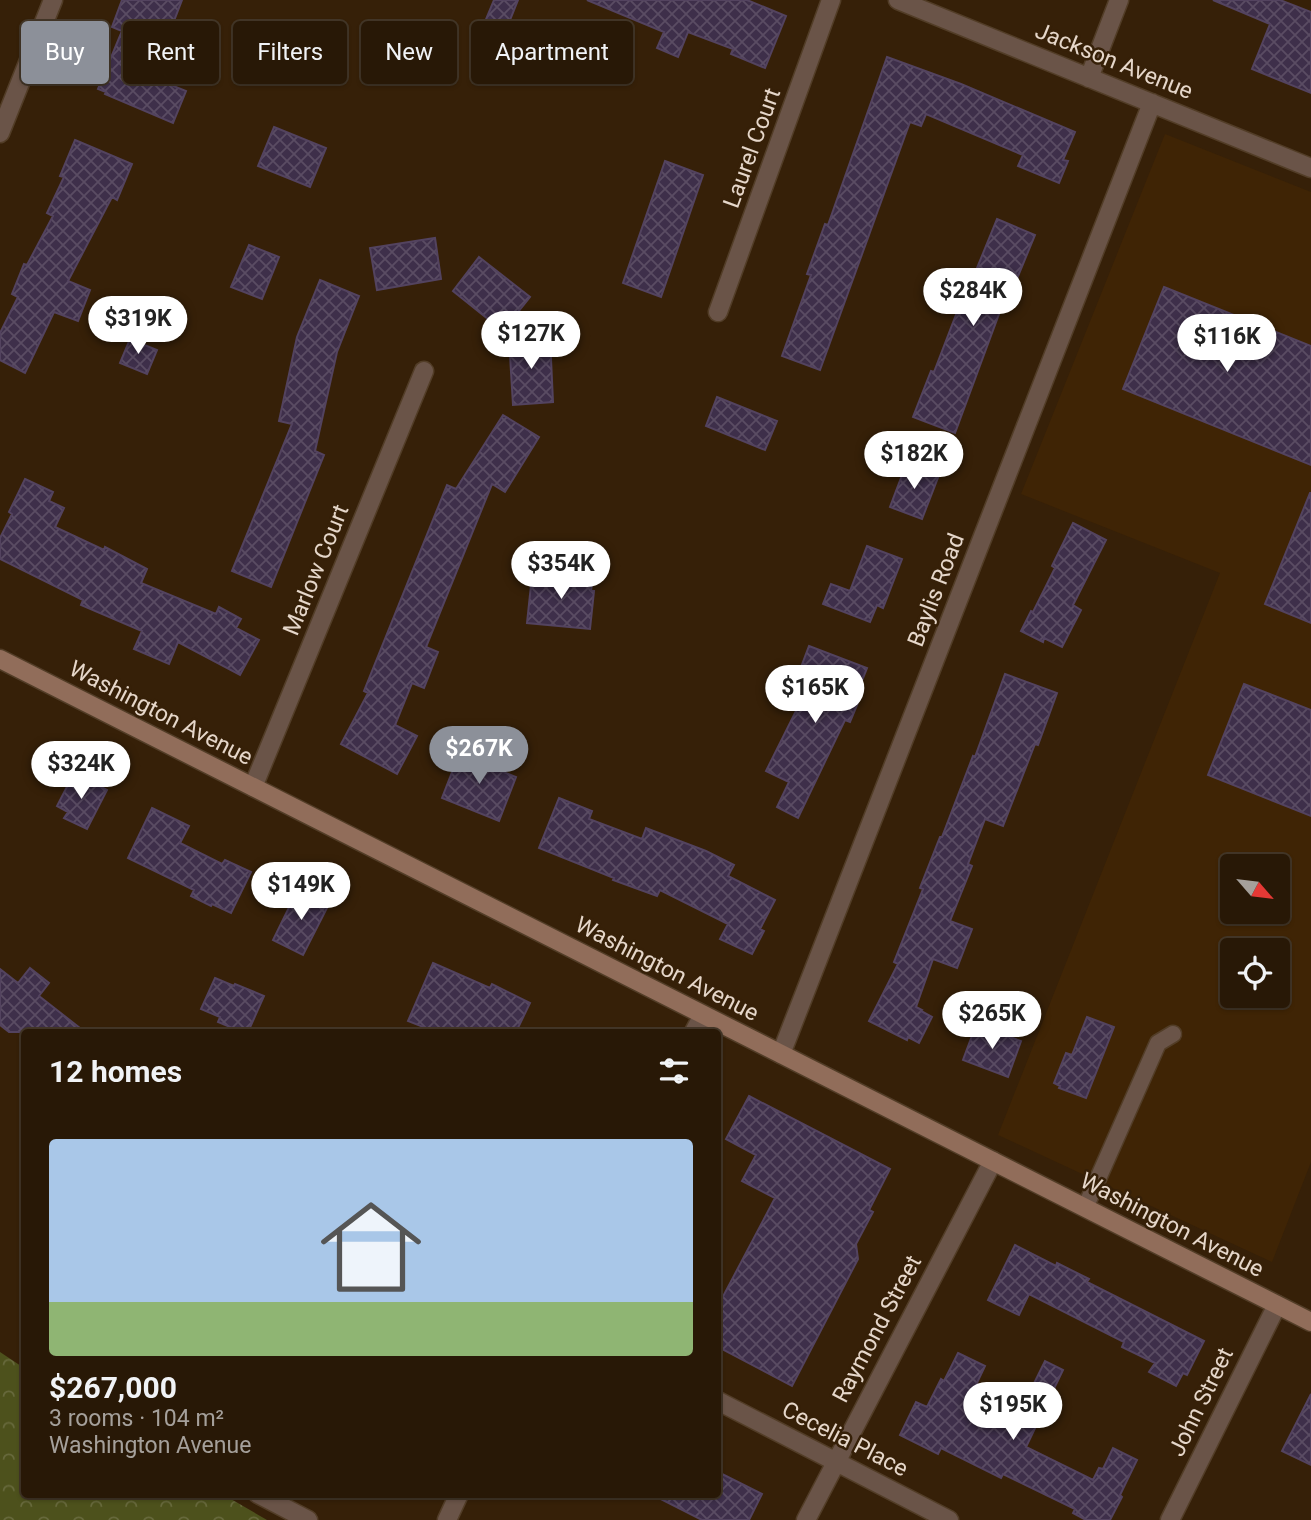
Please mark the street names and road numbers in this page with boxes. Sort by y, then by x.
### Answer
street label: Jackson Avenue [1031,17,1197,105]
street label: Laurel Court [718,85,786,211]
street label: Marlow Court [277,501,355,639]
street label: Baylis Road [902,530,970,650]
street label: Washington Avenue [65,655,257,771]
street label: Washington Avenue [571,911,763,1027]
street label: Washington Avenue [1076,1167,1268,1283]
street label: Raymond Street [827,1251,927,1407]
street label: John Street [1163,1343,1239,1461]
street label: Cecelia Place [778,1396,912,1482]

